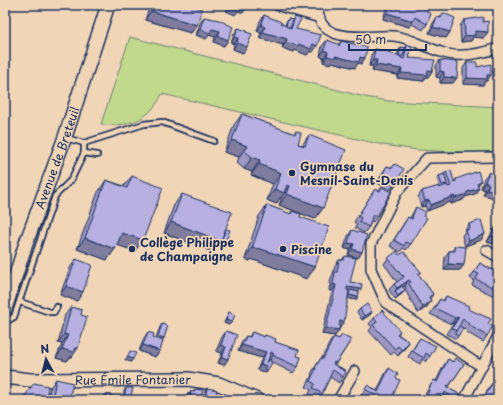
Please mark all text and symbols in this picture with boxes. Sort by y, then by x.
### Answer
scale bar [349,26,426,52]
text: 50 m [355,30,386,48]
street label: Avenue de Breteuil [30,104,83,211]
place label: Gymnase du Mesnil-Saint-Denis [300,157,413,189]
marker: Gymnase du Mesnil-Saint-Denis [287,168,297,178]
place label: Collège Philippe de Champaigne [140,233,235,265]
place label: Piscine [291,240,332,258]
marker: Collège Philippe de Champaigne [127,244,137,254]
marker: Piscine [278,244,288,254]
north arrow [26,339,66,379]
text: N [39,340,50,358]
street label: Rue Émile Fontanier [75,370,191,389]

